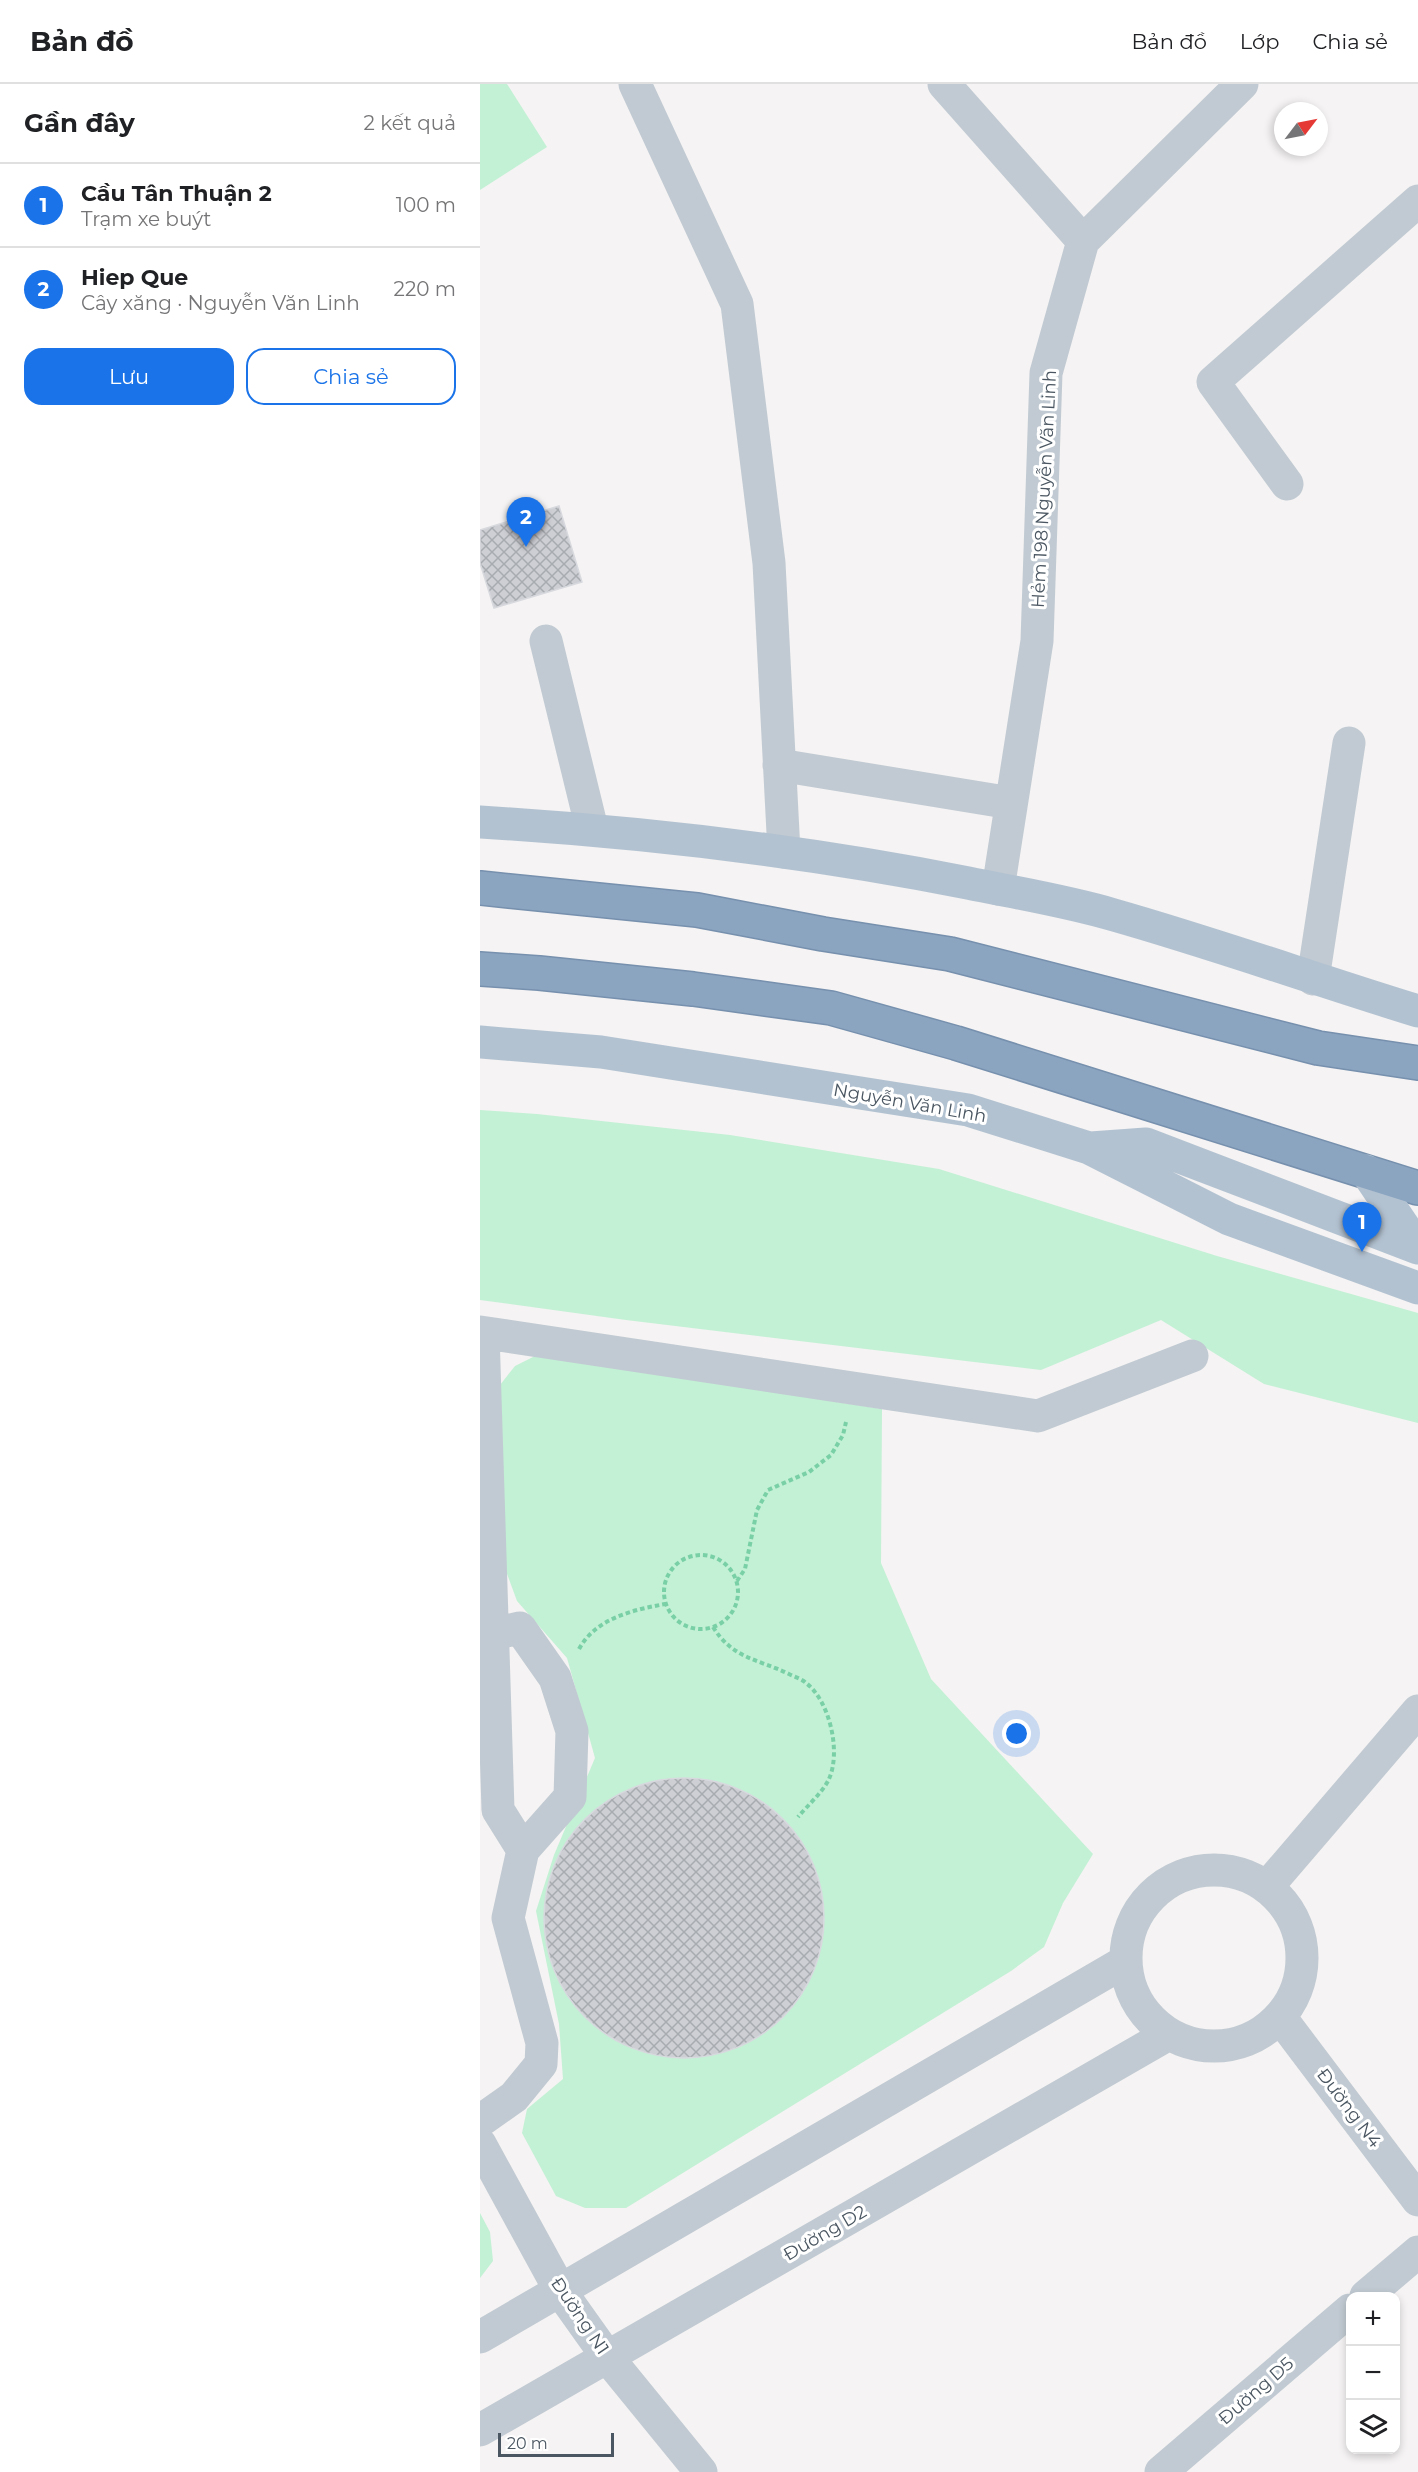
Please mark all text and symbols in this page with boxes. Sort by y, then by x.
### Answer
text: Bản đồ [30,24,134,58]
text: Bản đồ [1131,29,1207,54]
text: Lớp [1240,29,1279,54]
text: Chia sẻ [1312,29,1388,54]
north arrow [1274,102,1328,156]
text: Gần đây [24,107,135,139]
text: 2 kết quả [364,111,456,135]
text: Cầu Tân Thuận 2 [81,180,272,207]
text: 1 [40,193,47,217]
text: 100 m [396,193,456,217]
text: Trạm xe buýt [81,207,211,231]
text: Hiep Que [81,264,188,291]
text: 2 [38,277,49,301]
text: 220 m [394,277,456,301]
text: Cây xăng · Nguyễn Văn Linh [81,291,360,315]
button: Lưu [24,348,234,405]
button: Chia sẻ [246,348,456,405]
street label: Hẻm 198 Nguyễn Văn Linh [1027,370,1061,608]
pin: 2 [506,498,546,547]
street label: Nguyễn Văn Linh [832,1079,988,1127]
pin: 1 [1342,1202,1382,1252]
your location [1002,1719,1031,1748]
street label: Đường N4 [1312,2064,1386,2152]
street label: Đường D2 [780,2200,870,2266]
street label: Đường N1 [546,2273,614,2359]
map controls [1346,2292,1400,2454]
button: + [1346,2292,1400,2346]
button: − [1346,2346,1400,2400]
street label: Đường D5 [1214,2352,1298,2430]
button: layers [1346,2400,1400,2454]
scale bar [498,2430,614,2458]
text: 20 m [507,2434,548,2453]

